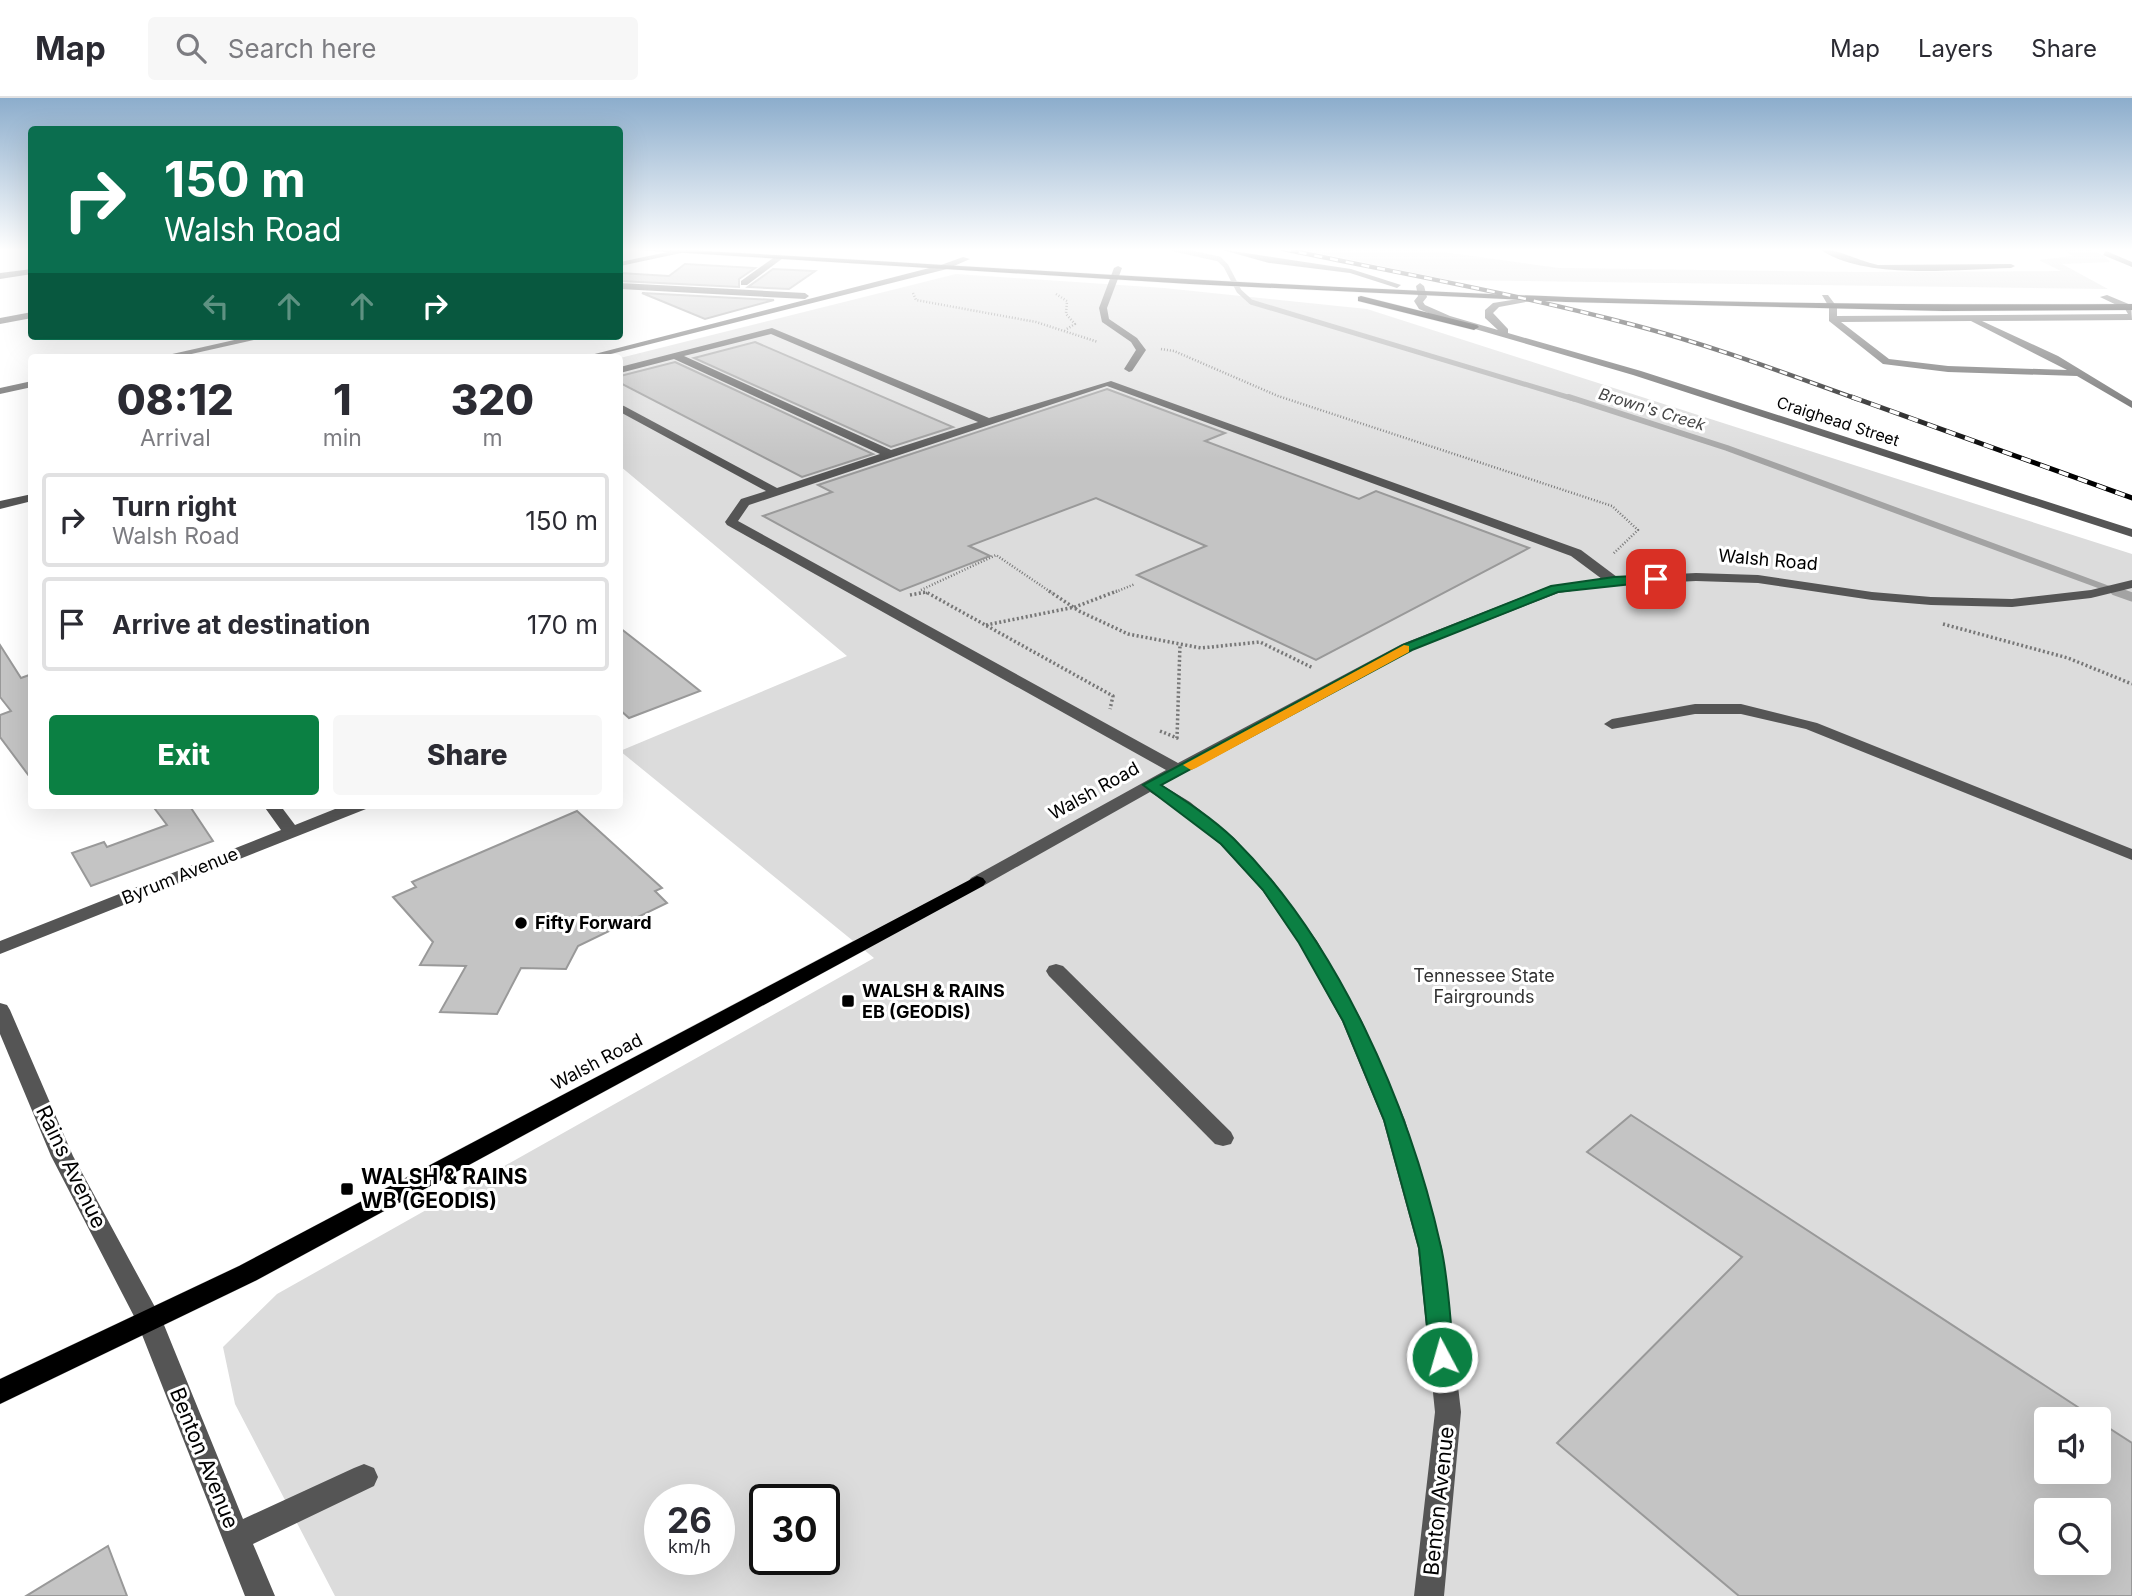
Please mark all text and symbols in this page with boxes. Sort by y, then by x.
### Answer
search box [148,17,638,80]
text: Map [35,28,106,68]
icon: search [172,29,210,67]
text: Search here [228,33,376,64]
text: Map [1830,34,1880,63]
text: Layers [1918,34,1993,63]
text: Share [2031,34,2097,63]
text: 150 m [164,150,306,209]
icon: right [49,154,140,245]
text: Walsh Road [164,210,342,249]
icon: left [197,287,235,325]
icon: ahead [270,287,308,325]
icon: ahead [343,287,381,325]
icon: right [416,287,454,325]
text: 08:12 [117,374,234,425]
text: 1 [333,374,352,425]
text: 320 [451,374,534,425]
water label: Brown's Creek [1596,383,1708,435]
street label: Craighead Street [1774,392,1902,450]
text: Arrival [140,424,211,452]
text: min [323,424,362,452]
text: m [482,424,503,452]
text: Turn right [112,491,237,522]
icon: right [53,501,91,539]
text: 150 m [525,505,598,536]
text: Walsh Road [112,522,240,550]
street label: Walsh Road [1717,545,1819,574]
pin [1626,549,1686,609]
icon: arrive [1637,560,1675,598]
icon: arrive [53,605,91,643]
text: Arrive at destination [112,609,371,640]
text: 170 m [527,609,598,640]
button: Exit [49,715,319,795]
button: Share [333,715,602,795]
street label: Walsh Road [1045,757,1143,824]
street label: Byrum Avenue [119,843,241,908]
place label: Fifty Forward [535,912,652,933]
marker: Fifty Forward [513,915,529,931]
park label: Tennessee State Fairgrounds [1413,965,1555,1007]
place label: WALSH & RAINS EB (GEODIS) [862,980,1005,1022]
marker: WALSH & RAINS EB (GEODIS) [840,993,856,1009]
street label: Walsh Road [548,1029,646,1094]
street label: Rains Avenue [31,1101,112,1232]
place label: WALSH & RAINS WB (GEODIS) [361,1164,527,1213]
marker: WALSH & RAINS WB (GEODIS) [339,1181,355,1197]
position arrow [1405,1320,1479,1394]
street label: Benton Avenue [165,1384,244,1532]
map controls [2034,1407,2111,1575]
button: sound [2034,1407,2111,1484]
street label: Benton Avenue [1418,1425,1459,1577]
speed limit sign: 30 [749,1484,840,1575]
button: search [2034,1498,2111,1575]
text: 26 [667,1499,712,1541]
text: km/h [668,1536,711,1557]

